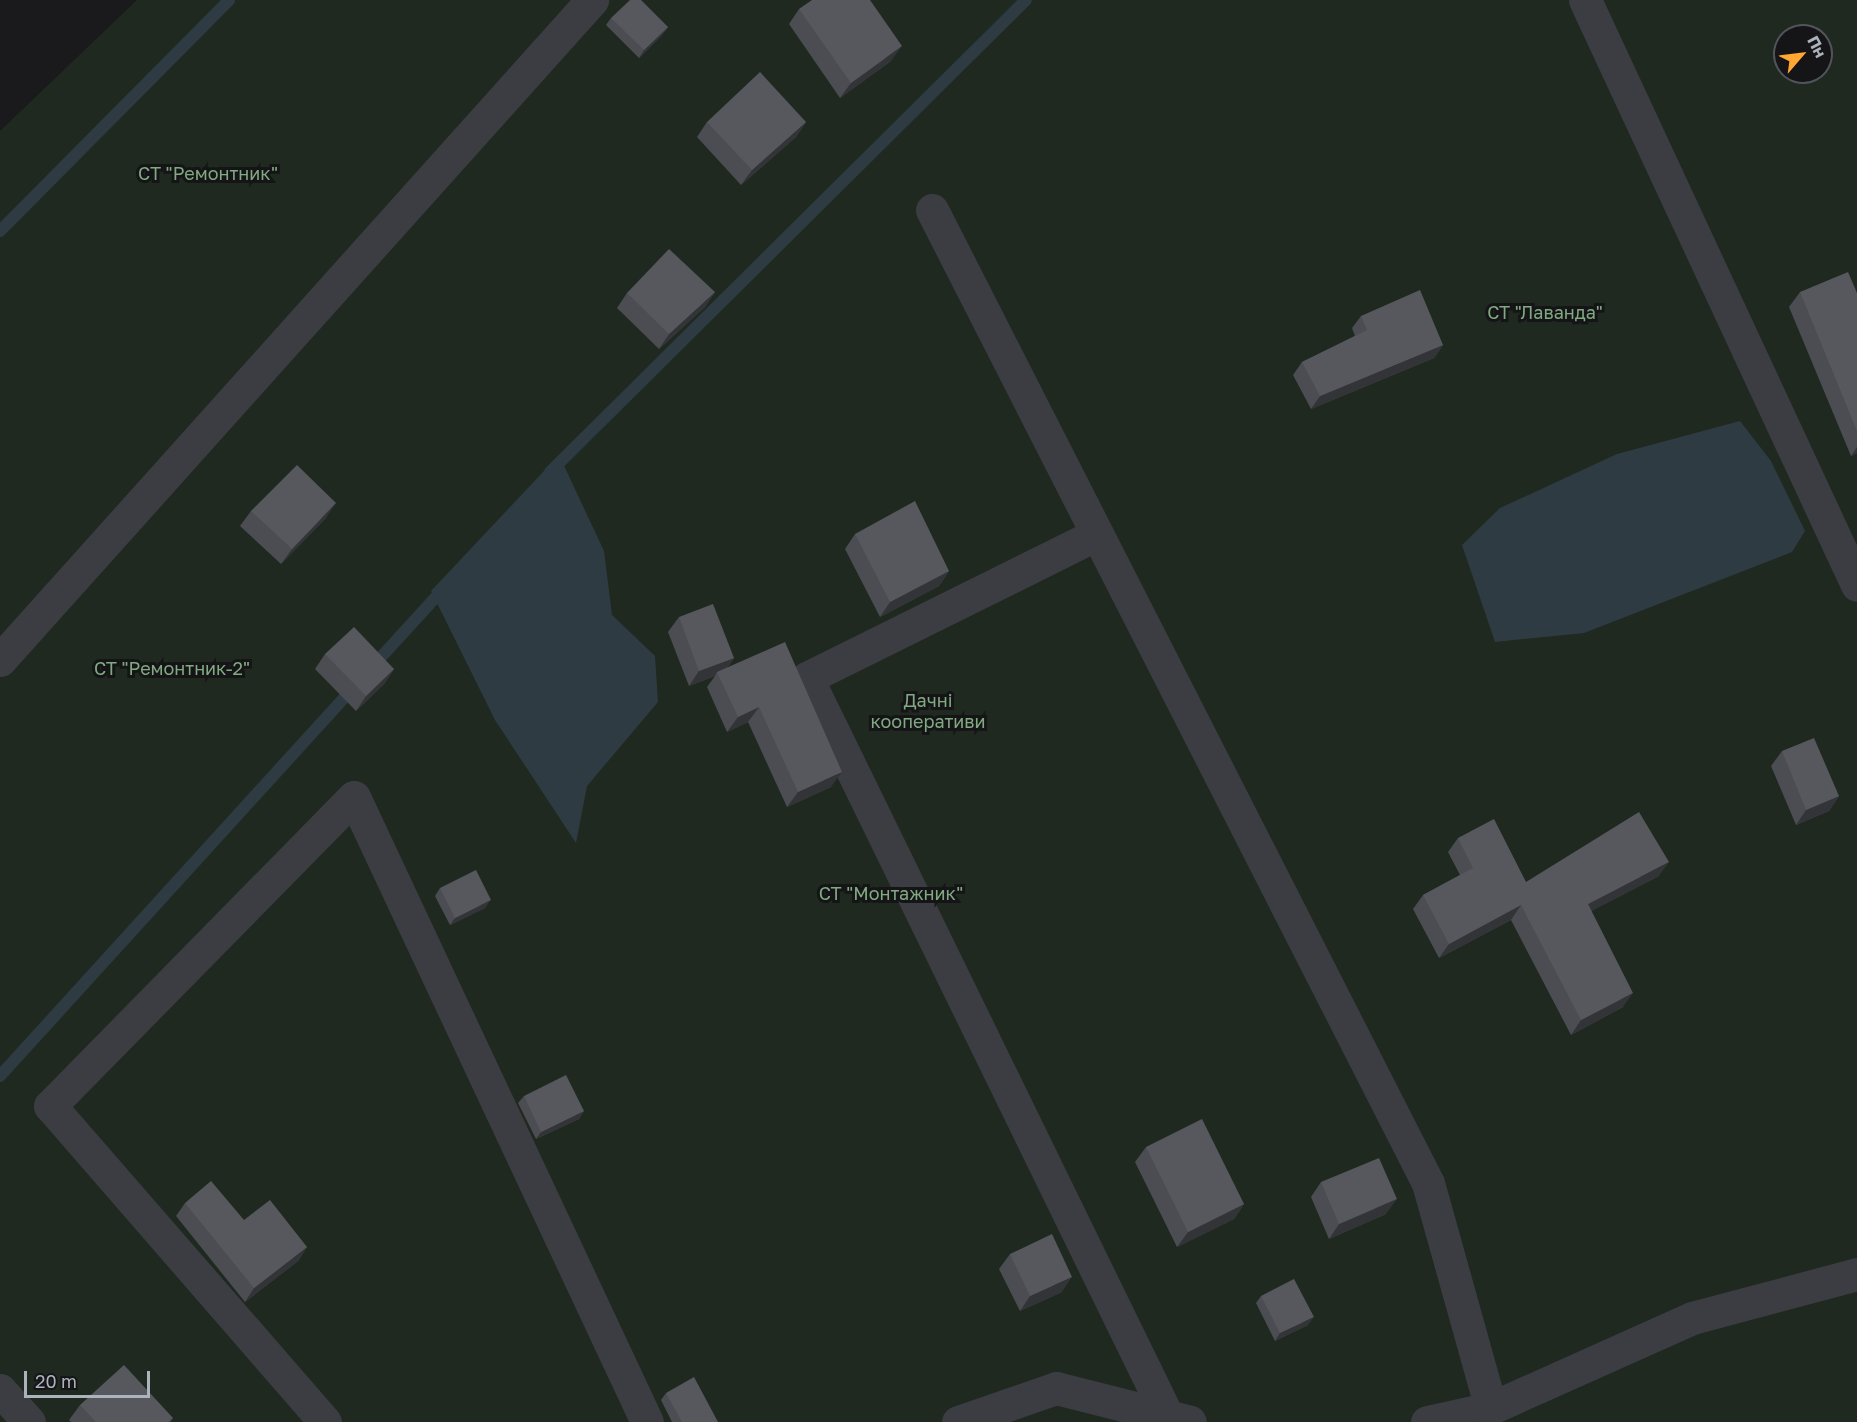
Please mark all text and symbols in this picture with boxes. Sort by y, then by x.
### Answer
north arrow [1773,24,1833,84]
text: Пн [1803,32,1831,61]
park label: СТ "Ремонтник" [138,162,278,184]
park label: СТ "Лаванда" [1487,301,1603,323]
park label: СТ "Ремонтник-2" [94,657,250,679]
park label: Дачні кооперативи [871,690,985,732]
park label: СТ "Монтажник" [819,882,963,904]
scale bar [27,1359,153,1397]
text: 20 m [35,1370,77,1392]

